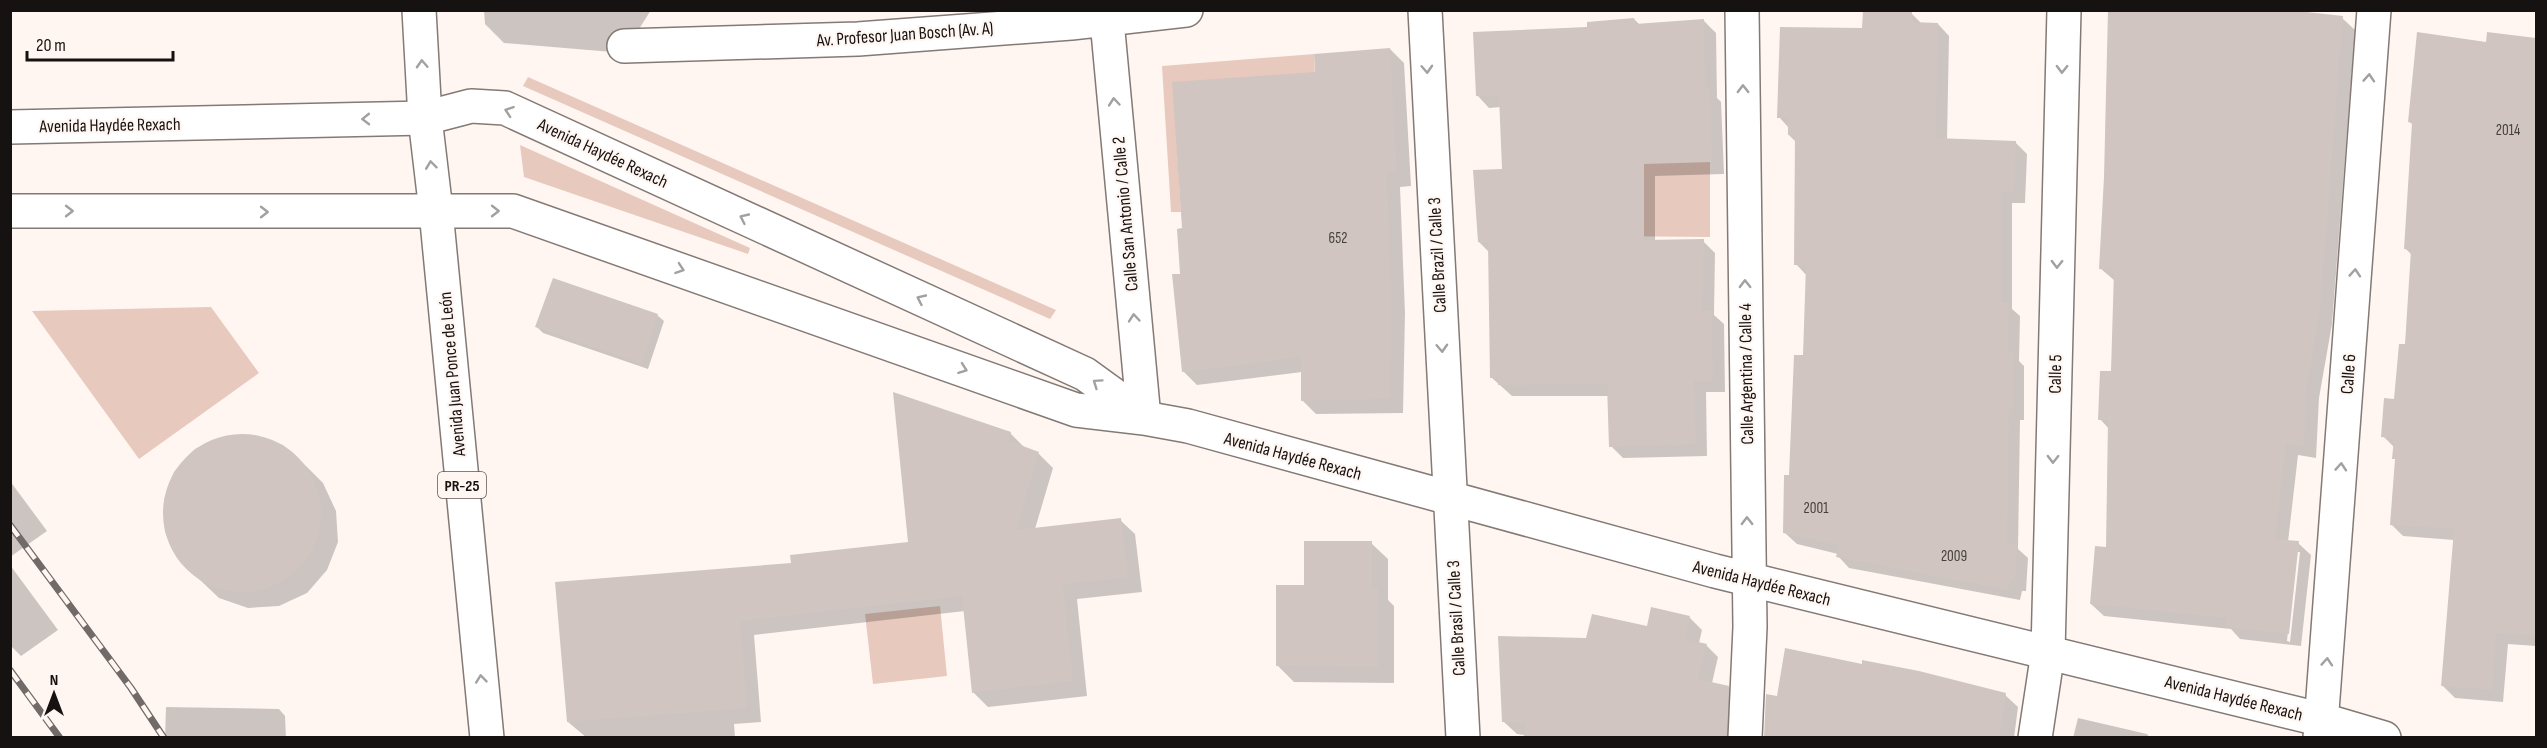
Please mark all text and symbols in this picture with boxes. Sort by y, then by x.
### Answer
street label: Av. Profesor Juan Bosch (Av. A) [815,18,994,51]
scale bar [27,24,172,62]
text: 20 m [36,35,66,56]
one-way arrow [416,60,429,69]
one-way arrow [1421,64,1434,73]
one-way arrow [2056,64,2068,73]
one-way arrow [2362,74,2375,83]
one-way arrow [1737,84,1749,93]
one-way arrow [1108,98,1121,107]
one-way arrow [504,106,515,118]
one-way arrow [362,113,371,126]
street label: Avenida Haydée Rexach [38,114,181,137]
street label: Avenida Haydée Rexach [534,114,671,193]
house number: 2014 [2496,121,2520,140]
street label: Calle San Antonio / Calle 2 [1108,136,1143,292]
one-way arrow [425,160,438,169]
street label: Calle Brazil / Calle 3 [1424,197,1451,313]
one-way arrow [64,205,73,217]
one-way arrow [490,205,499,217]
one-way arrow [259,206,268,218]
one-way arrow [739,213,750,225]
house number: 652 [1329,229,1347,248]
one-way arrow [2051,259,2064,268]
one-way arrow [674,262,685,275]
one-way arrow [2349,268,2362,277]
one-way arrow [1739,279,1751,288]
street label: Avenida Juan Ponce de León [435,291,470,458]
one-way arrow [917,294,928,306]
street label: Calle Argentina / Calle 4 [1735,303,1758,445]
one-way arrow [1128,313,1141,322]
one-way arrow [1435,343,1448,352]
street label: Calle 6 [2337,353,2360,395]
street label: Calle 5 [2045,354,2066,394]
one-way arrow [957,362,968,375]
one-way arrow [1093,379,1104,390]
street label: Avenida Haydée Rexach [1221,428,1364,485]
one-way arrow [2046,454,2059,463]
one-way arrow [2335,463,2348,472]
road number: PR-25 [438,472,486,498]
house number: 2001 [1804,499,1829,518]
one-way arrow [1741,516,1754,525]
house number: 2009 [1941,547,1967,566]
street label: Avenida Haydée Rexach [1690,556,1833,611]
street label: Calle Brasil / Calle 3 [1443,560,1470,676]
one-way arrow [2320,657,2333,666]
north arrow [24,664,84,724]
text: N [50,671,58,690]
street label: Avenida Haydée Rexach [2162,671,2305,726]
one-way arrow [475,675,488,684]

